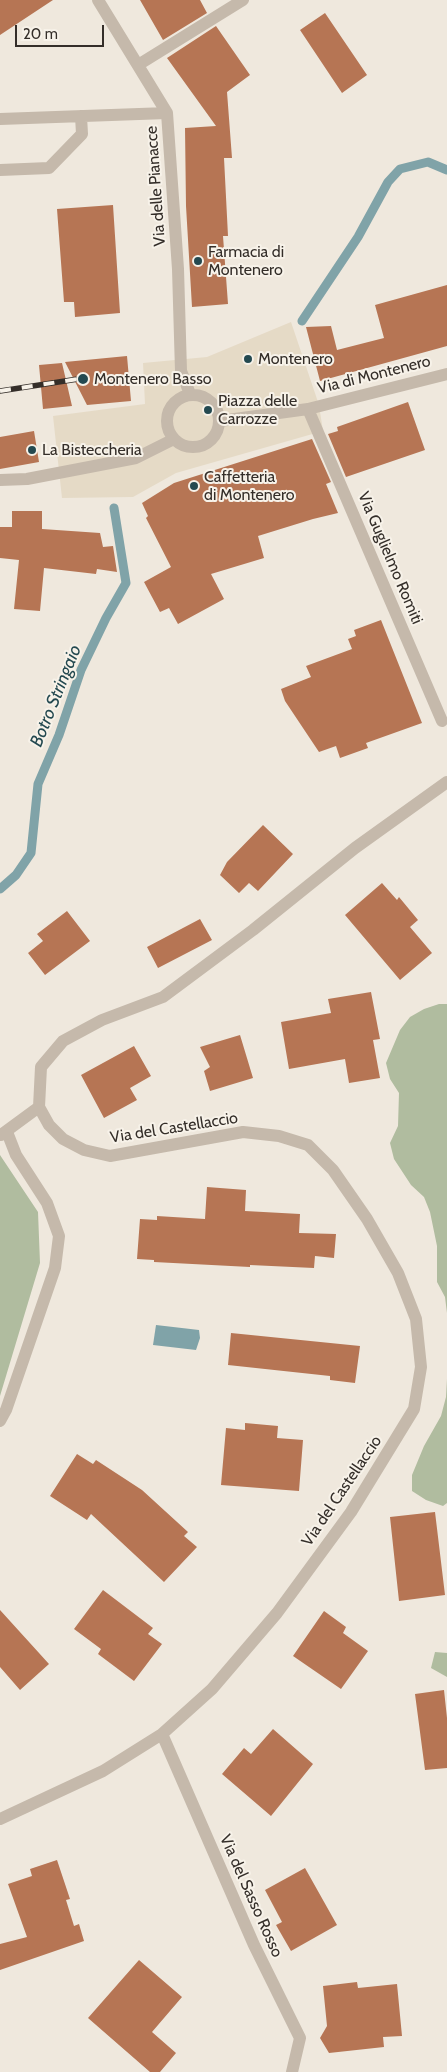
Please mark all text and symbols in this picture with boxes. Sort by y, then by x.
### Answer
scale bar [18,15,106,47]
text: 20 m [23,25,58,43]
street label: Via delle Pianacce [142,125,170,247]
place label: Farmacia di Montenero [208,242,284,280]
marker: Farmacia di Montenero [192,255,204,267]
place label: Montenero [258,349,333,369]
street label: Via di Montenero [316,352,432,398]
marker: Montenero [242,353,254,365]
place label: Montenero Basso [94,369,212,389]
marker: Montenero Basso [76,372,90,386]
place label: Piazza delle Carrozze [218,391,297,429]
marker: Piazza delle Carrozze [202,404,214,416]
place label: La Bisteccheria [42,440,142,460]
marker: La Bisteccheria [26,444,38,456]
place label: Caffetteria di Montenero [204,467,295,505]
marker: Caffetteria di Montenero [188,480,200,492]
street label: Via Guglielmo Romiti [353,489,427,627]
water label: Botro Stringaio [26,642,86,750]
street label: Via del Castellaccio [109,1108,239,1148]
street label: Via del Castellaccio [298,1432,386,1550]
street label: Via del Sasso Rosso [215,1832,287,1960]

